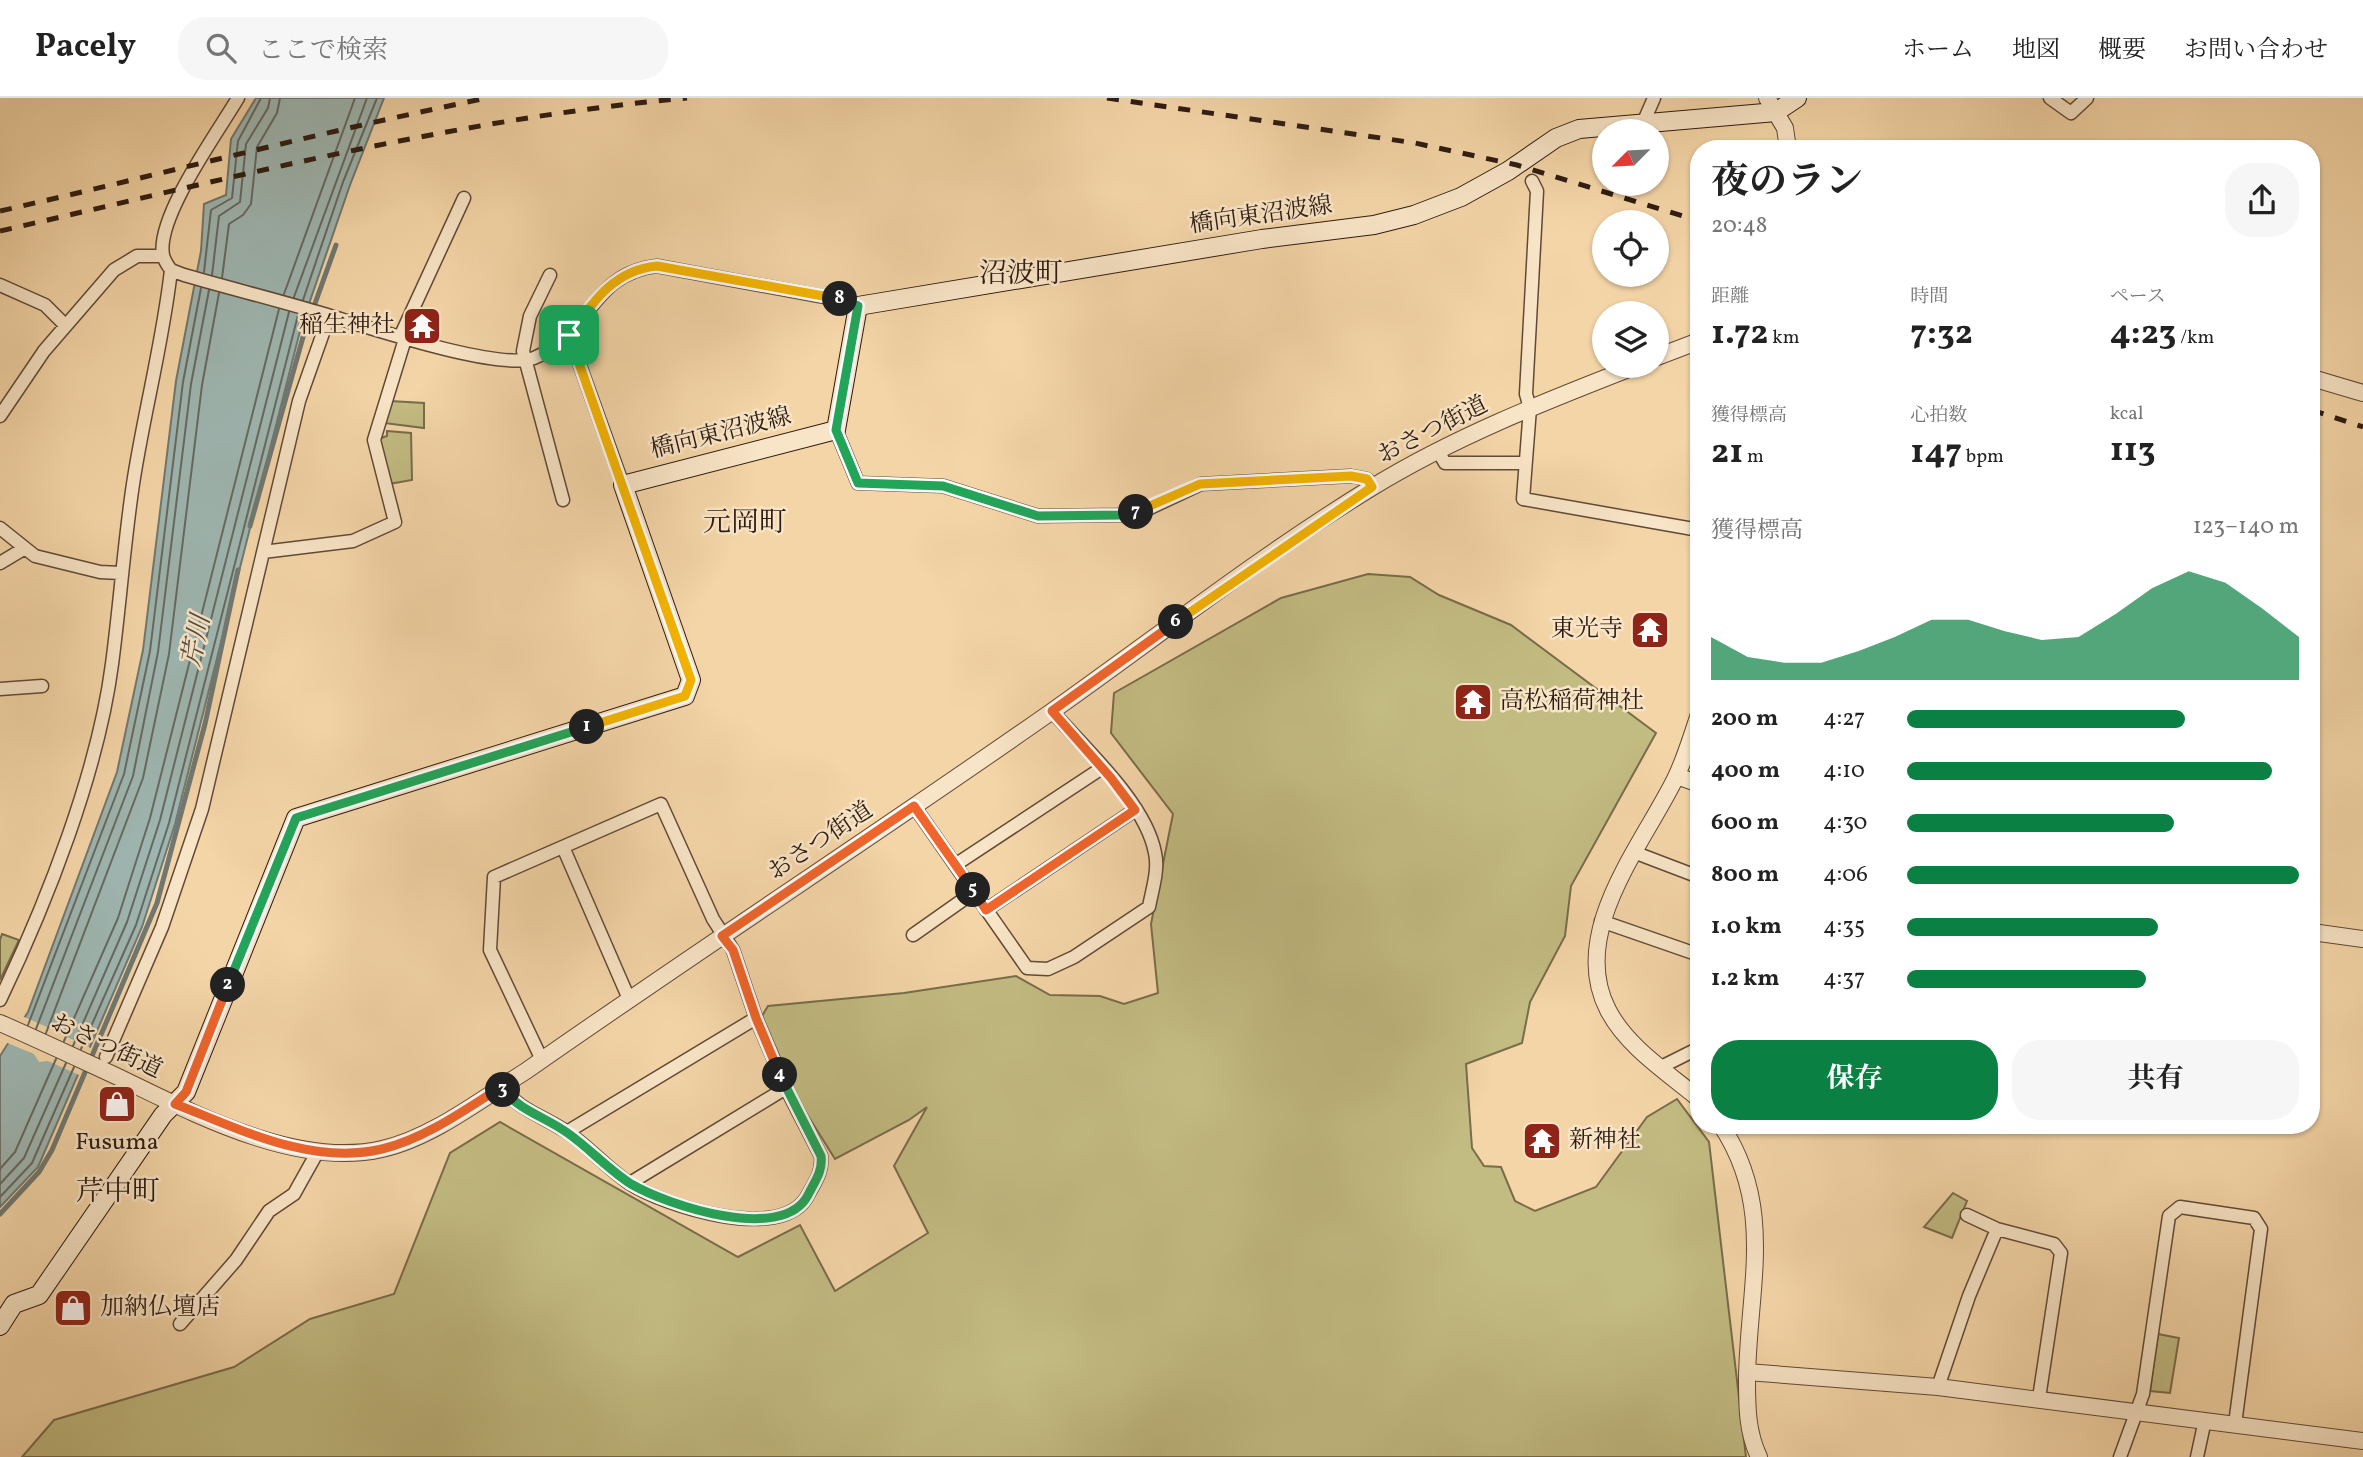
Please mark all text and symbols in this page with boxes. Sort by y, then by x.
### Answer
search box [178,17,668,80]
text: Pacely [35,25,136,71]
icon: search [202,29,240,67]
text: ここで検索 [258,33,388,69]
text: ホーム [1902,34,1974,68]
text: 地図 [2012,34,2060,68]
text: 概要 [2098,34,2146,68]
text: お問い合わせ [2184,34,2328,68]
north arrow [1592,119,1670,196]
map controls [1592,119,1669,378]
text: 夜のラン [1711,157,1863,210]
button: share [2225,163,2299,237]
street label: 橋向東沼波線 [1187,189,1335,243]
button: locate [1592,210,1669,287]
text: 20:48 [1711,210,1767,242]
district label: 沼波町 [979,255,1063,294]
pin: 8 [822,282,858,316]
text: 距離 [1711,284,1749,310]
text: 時間 [1910,284,1948,310]
text: ペース [2110,284,2166,310]
text: 8 [834,285,845,311]
button: layers [1592,301,1669,378]
temple icon: 稲生神社 [401,305,443,347]
pin [539,305,599,365]
place label: 稲生神社 [299,309,395,343]
text: 1.72 [1711,310,1769,358]
text: 7:32 [1910,310,1973,358]
text: 4:23 [2110,310,2176,358]
icon: arrive [550,316,588,354]
text: km [1769,325,1800,351]
text: /km [2176,325,2214,351]
street label: おさつ街道 [1372,389,1494,473]
street label: 橋向東沼波線 [647,400,795,468]
text: kcal [2110,401,2143,427]
text: 獲得標高 [1711,403,1787,429]
text: 心拍数 [1910,403,1967,429]
text: 113 [2110,427,2156,475]
text: 21 [1711,429,1743,477]
text: 147 [1910,429,1962,477]
text: m [1743,444,1764,470]
text: bpm [1962,444,2004,470]
pin: 7 [1118,494,1154,530]
text: 7 [1131,498,1140,524]
district label: 元岡町 [703,504,787,543]
text: 123–140 m [2193,511,2299,543]
text: 獲得標高 [1711,515,1803,547]
pin: 6 [1158,604,1194,640]
text: 6 [1170,608,1181,634]
water label: 芹川 [174,609,221,670]
temple icon: 東光寺 [1629,609,1671,651]
place label: 東光寺 [1551,613,1623,647]
temple icon: 高松稲荷神社 [1452,681,1494,723]
place label: 高松稲荷神社 [1500,685,1644,719]
text: 200 m [1711,703,1778,735]
text: 4:27 [1823,703,1865,735]
pin: 1 [570,710,604,744]
text: 1 [583,713,590,739]
text: 400 m [1711,755,1780,787]
text: 4:10 [1823,755,1865,787]
street label: おさつ街道 [762,794,880,890]
text: 600 m [1711,807,1779,839]
text: 4:30 [1823,807,1867,839]
text: 800 m [1711,859,1779,891]
text: 4:06 [1823,859,1868,891]
pin: 5 [956,872,990,908]
text: 5 [968,876,977,902]
text: 1.0 km [1711,911,1782,943]
text: 4:35 [1823,911,1865,943]
text: 1.2 km [1711,963,1780,995]
text: 4:37 [1823,963,1865,995]
pin: 2 [210,968,246,1002]
text: 2 [223,971,232,997]
street label: おさつ街道 [44,1006,168,1088]
button: 保存 [1711,1040,1998,1120]
button: 共有 [2012,1040,2299,1120]
pin: 4 [762,1058,798,1093]
text: 4 [774,1061,785,1087]
pin: 3 [486,1072,520,1108]
text: 3 [498,1076,507,1102]
shop icon: Fusuma [96,1083,138,1125]
temple icon: 新神社 [1521,1120,1563,1162]
place label: 新神社 [1569,1124,1641,1158]
place label: Fusuma [75,1126,159,1160]
district label: 芹中町 [76,1173,160,1212]
shop icon: 加納仏壇店 [52,1287,94,1329]
place label: 加納仏壇店 [100,1291,220,1325]

